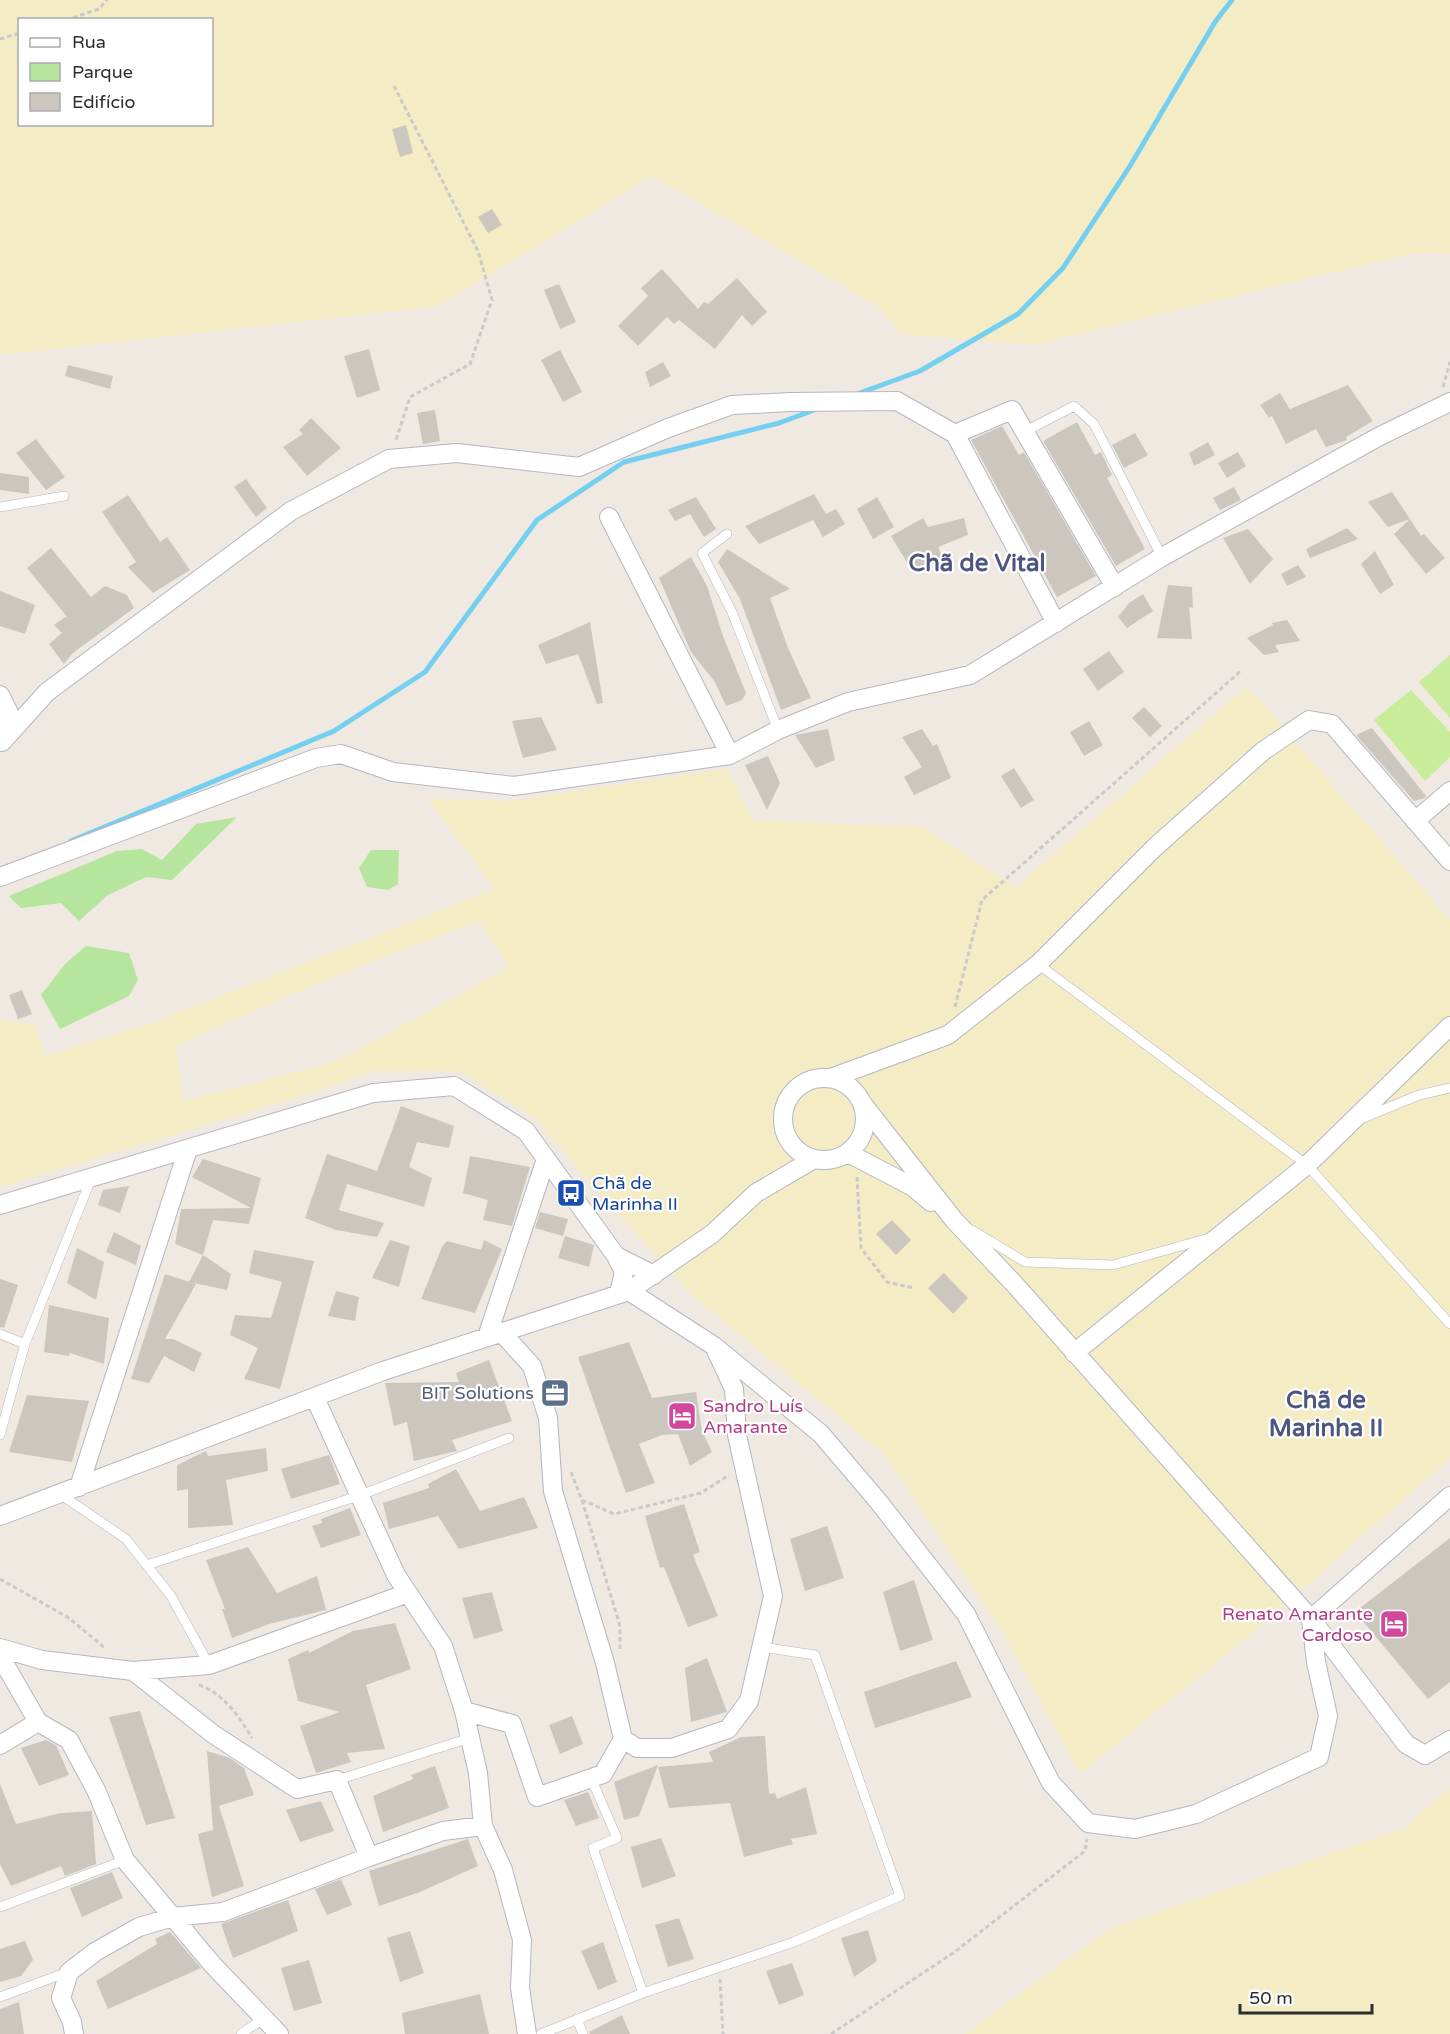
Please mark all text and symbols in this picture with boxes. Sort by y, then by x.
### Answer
legend [18,18,213,126]
text: Rua [72,31,106,53]
text: Parque [72,61,133,83]
text: Edifício [72,91,136,113]
district label: Chã de Vital [908,549,1046,578]
place label: Chã de Marinha II [592,1172,678,1215]
bus stop icon: Chã de Marinha II [555,1177,587,1209]
office icon: BIT Solutions [539,1377,571,1409]
place label: BIT Solutions [421,1382,534,1404]
district label: Chã de Marinha II [1269,1386,1383,1443]
place label: Sandro Luís Amarante [703,1395,803,1438]
hotel icon: Sandro Luís Amarante [666,1400,698,1432]
place label: Renato Amarante Cardoso [1222,1603,1373,1646]
hotel icon: Renato Amarante Cardoso [1378,1608,1410,1640]
scale bar [1240,1977,1372,2015]
text: 50 m [1249,1987,1293,2009]

